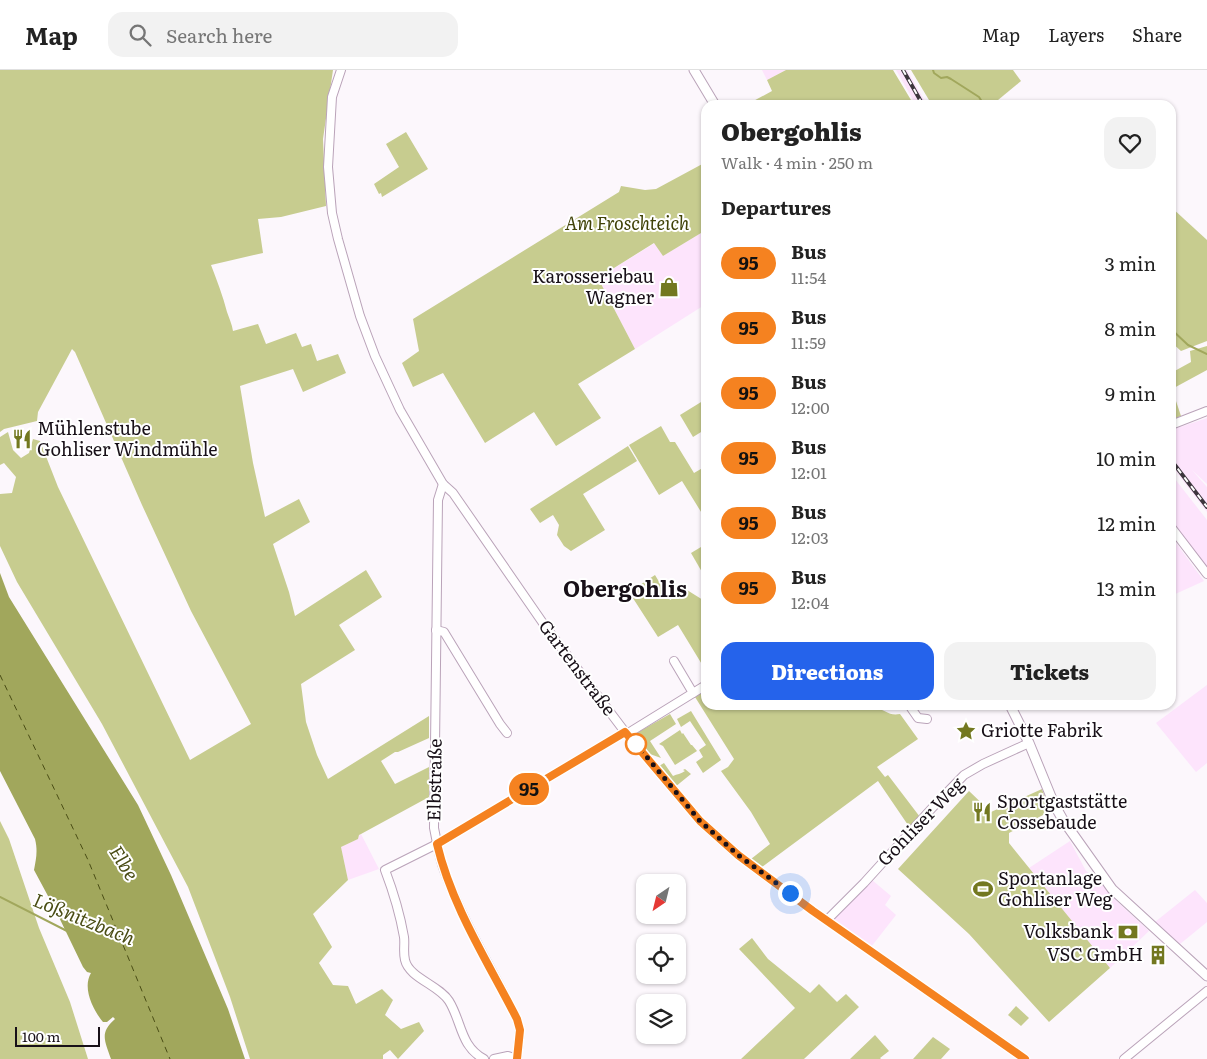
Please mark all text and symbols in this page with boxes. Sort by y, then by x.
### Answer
search box [108,12,458,57]
text: Map [25,17,78,52]
icon: search [126,21,154,49]
text: Search here [166,21,272,49]
text: Map [982,21,1020,48]
text: Layers [1048,21,1104,48]
text: Share [1132,21,1182,48]
text: Obergohlis [721,113,862,148]
button: heart [1104,117,1156,169]
text: Walk · 4 min · 250 m [721,150,873,174]
text: Departures [721,193,831,221]
park label: Am Froschteich [565,209,690,236]
text: Bus [791,237,826,265]
text: 95 [738,249,759,276]
text: 3 min [1105,249,1156,277]
place label: Karosseriebau Wagner [532,262,654,310]
text: 11:54 [791,265,826,289]
shop icon: Karosseriebau Wagner [658,276,680,298]
text: Bus [791,302,826,330]
text: 95 [738,314,759,341]
text: 8 min [1104,314,1156,342]
text: 11:59 [791,330,826,354]
text: Bus [791,367,826,395]
text: 95 [738,379,759,406]
text: 9 min [1105,379,1156,407]
text: 12:00 [791,395,829,419]
place label: Mühlenstube Gohliser Windmühle [37,414,218,462]
restaurant icon: Mühlenstube Gohliser Windmühle [11,428,33,450]
text: Bus [791,432,826,460]
text: 95 [738,444,759,471]
text: 10 min [1096,444,1156,472]
text: 12:01 [791,460,827,484]
text: Bus [791,497,826,525]
text: 95 [738,509,759,536]
text: 12 min [1097,509,1156,537]
text: 12:03 [791,525,829,549]
text: Bus [791,562,826,590]
district label: Obergohlis [563,571,687,604]
text: 95 [738,574,759,601]
text: 13 min [1097,574,1156,602]
text: 12:04 [791,590,829,614]
street label: Gartenstraße [533,613,623,721]
button: Directions [721,642,934,700]
button: Tickets [944,642,1156,700]
place label: Griotte Fabrik [981,716,1103,743]
place icon: Griotte Fabrik [955,720,977,742]
unlabelled marker [625,733,647,755]
street label: Elbstraße [419,738,448,822]
street label: Gohliser Weg [870,770,970,872]
line badge: 95 [506,773,552,805]
text: 95 [519,775,539,802]
place label: Sportgaststätte Cossebaude [997,787,1127,835]
restaurant icon: Sportgaststätte Cossebaude [971,801,993,823]
water label: Elbe [103,840,146,885]
place label: Sportanlage Gohliser Weg [998,864,1114,912]
north arrow [636,874,686,924]
map controls [636,874,686,1044]
sports icon: Sportanlage Gohliser Weg [972,878,994,900]
your location [778,881,803,906]
water label: Lößnitzbach [29,885,139,951]
place label: Volksbank [1023,917,1114,944]
bank icon: Volksbank [1117,921,1139,943]
button: locate [636,934,686,984]
place label: VSC GmbH [1047,940,1143,967]
building icon: VSC GmbH [1147,944,1169,966]
button: layers [636,994,686,1044]
scale bar [15,1024,100,1047]
text: 100 m [22,1026,60,1046]

